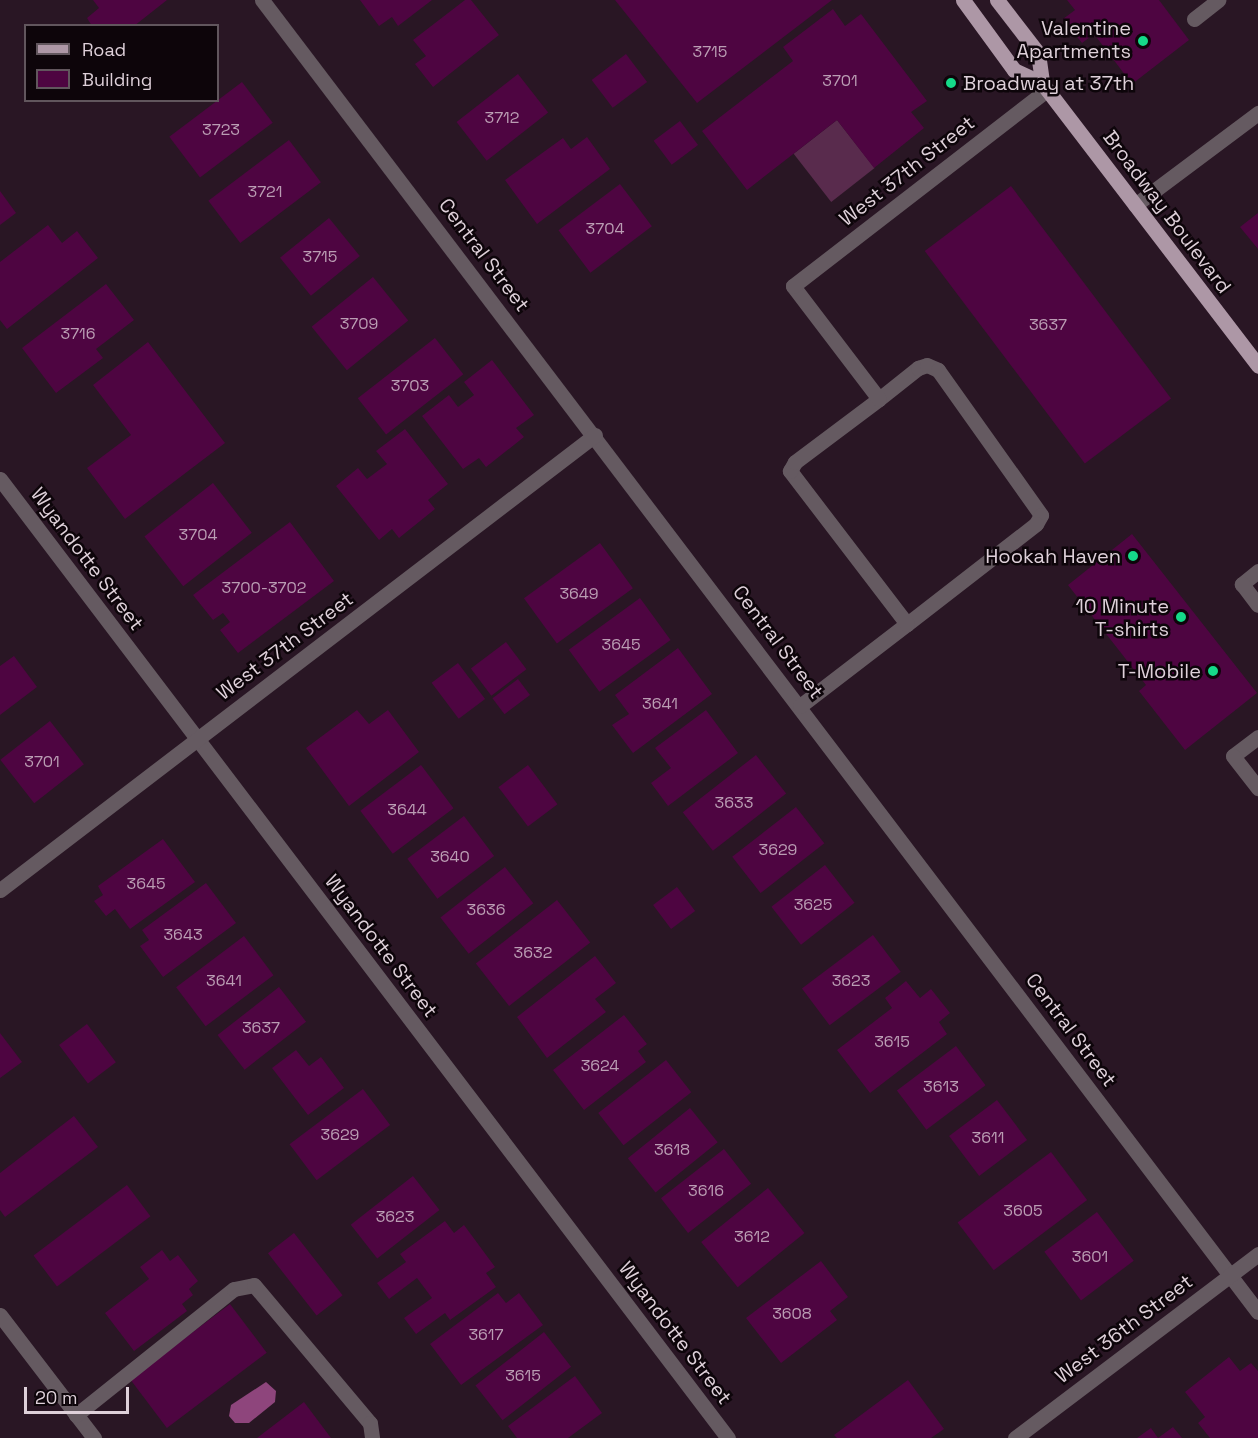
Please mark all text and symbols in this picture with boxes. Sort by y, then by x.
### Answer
place label: Valentine Apartments [1017,17,1131,64]
legend [24,24,219,102]
marker: Valentine Apartments [1136,34,1150,48]
text: Road [82,38,126,61]
house number: 3715 [693,42,727,62]
text: Building [82,68,152,91]
house number: 3701 [822,71,858,91]
place label: Broadway at 37th [963,71,1134,95]
marker: Broadway at 37th [944,76,958,90]
house number: 3712 [485,108,519,128]
street label: West 37th Street [835,111,979,231]
house number: 3723 [202,120,240,140]
street label: Broadway Boulevard [1098,126,1236,298]
house number: 3721 [248,182,282,202]
street label: Central Street [434,194,534,316]
house number: 3704 [586,219,624,239]
house number: 3715 [303,247,337,267]
house number: 3709 [340,314,378,334]
house number: 3637 [1029,315,1067,335]
house number: 3716 [60,324,96,344]
house number: 3703 [391,376,429,396]
street label: Wyandotte Street [26,483,148,635]
house number: 3704 [179,525,217,545]
place label: Hookah Haven [985,544,1121,568]
marker: Hookah Haven [1126,549,1140,563]
house number: 3700-3702 [222,578,306,598]
street label: Central Street [728,581,828,703]
house number: 3649 [559,584,599,604]
street label: West 37th Street [212,587,358,705]
place label: 10 Minute T-shirts [1075,594,1169,641]
marker: 10 Minute T-shirts [1174,610,1188,624]
house number: 3645 [601,635,641,655]
place label: T-Mobile [1118,659,1201,683]
marker: T-Mobile [1206,664,1220,678]
house number: 3641 [642,694,678,714]
house number: 3701 [24,752,60,772]
house number: 3633 [715,793,753,813]
house number: 3644 [387,800,427,820]
house number: 3629 [759,840,797,860]
house number: 3640 [430,847,470,867]
street label: Wyandotte Street [320,870,442,1022]
house number: 3645 [126,874,166,894]
house number: 3625 [794,895,832,915]
house number: 3636 [467,900,505,920]
house number: 3643 [163,925,203,945]
house number: 3632 [514,943,552,963]
street label: Central Street [1021,969,1121,1091]
house number: 3641 [206,971,242,991]
house number: 3623 [832,971,870,991]
house number: 3637 [242,1018,280,1038]
house number: 3615 [874,1032,910,1052]
house number: 3624 [581,1056,619,1076]
house number: 3613 [923,1077,959,1097]
house number: 3629 [321,1125,359,1145]
house number: 3611 [972,1128,1004,1148]
house number: 3618 [654,1140,690,1160]
house number: 3616 [688,1181,724,1201]
house number: 3605 [1003,1201,1043,1221]
house number: 3623 [376,1207,414,1227]
house number: 3612 [734,1227,770,1247]
house number: 3601 [1072,1247,1108,1267]
street label: Wyandotte Street [614,1257,736,1409]
street label: West 36th Street [1051,1270,1197,1388]
house number: 3608 [772,1304,812,1324]
house number: 3617 [468,1325,504,1345]
house number: 3615 [505,1366,541,1386]
scale bar [27,1375,132,1413]
text: 20 m [35,1386,78,1409]

